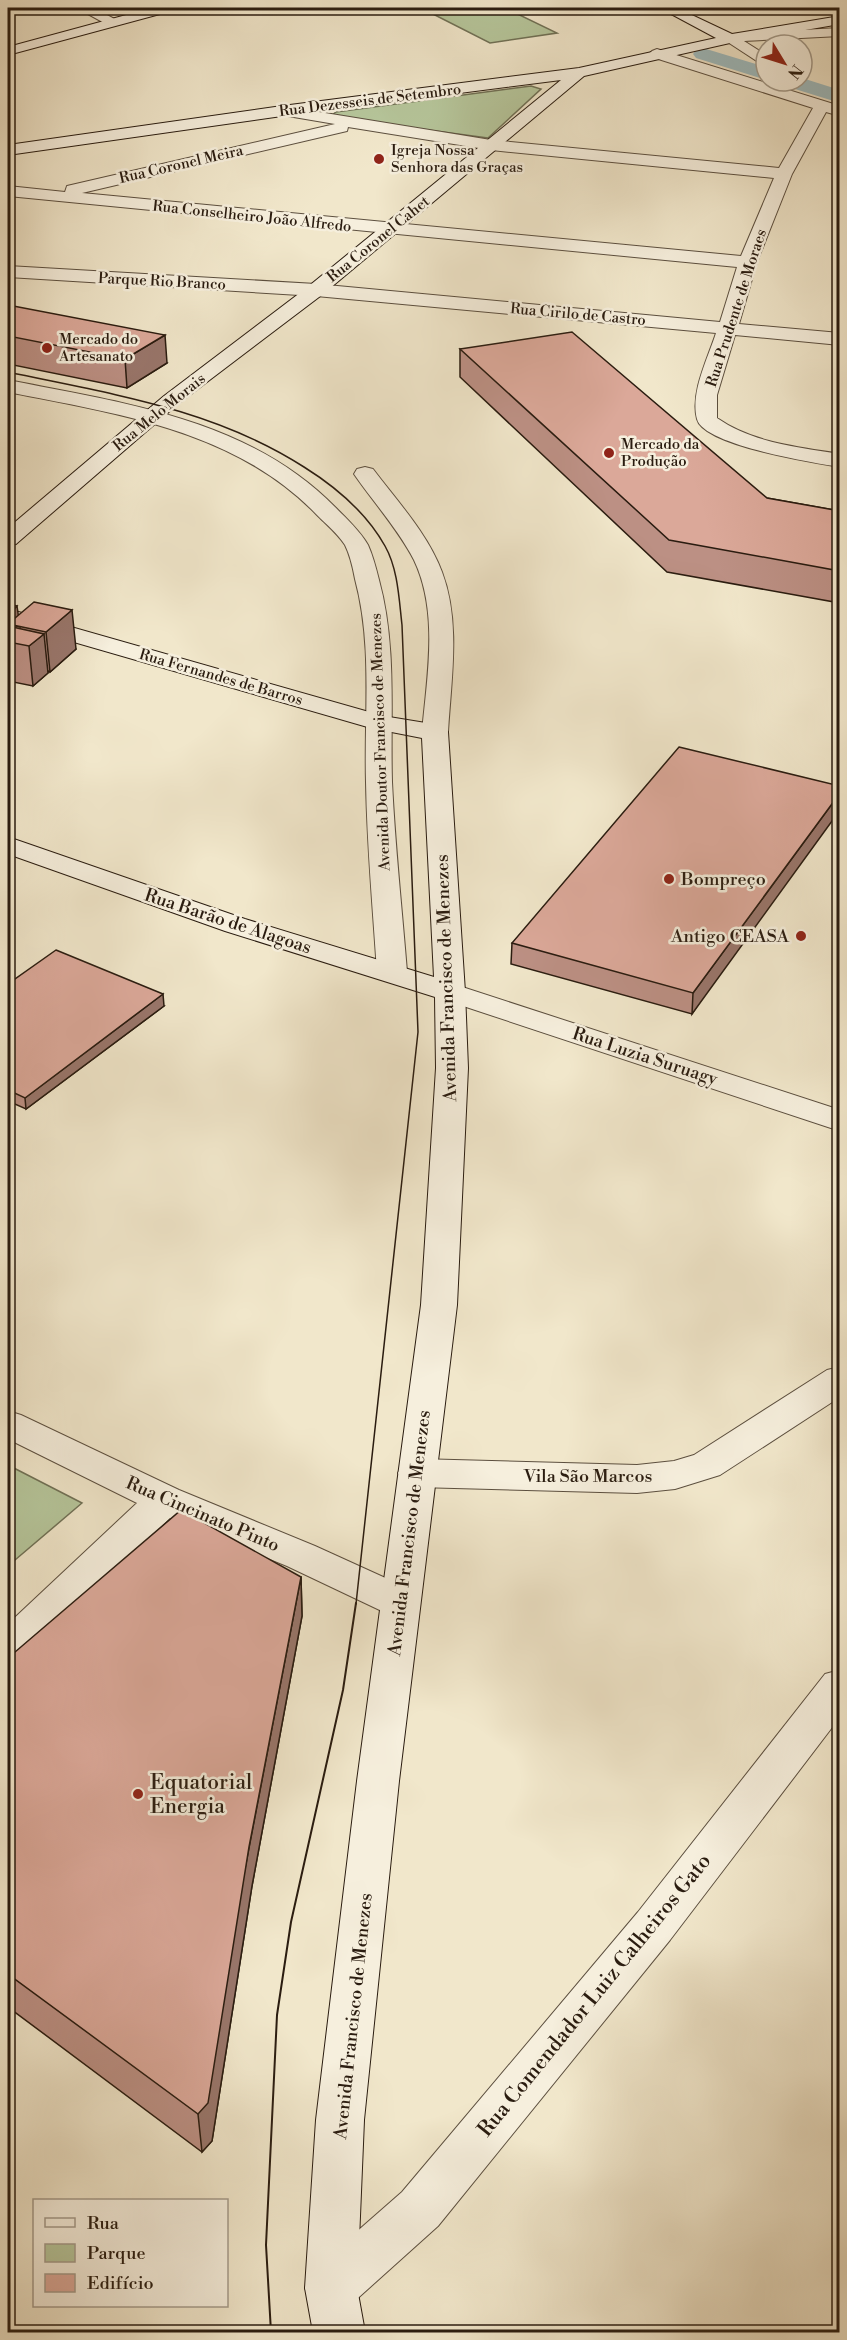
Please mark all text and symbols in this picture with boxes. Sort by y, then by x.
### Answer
north arrow [754,33,814,93]
text: N [783,60,807,83]
street label: Rua Dezesseis de Setembro [278,80,462,121]
street label: Rua Coronel Meira [117,141,245,188]
place label: Igreja Nossa Senhora das Graças [391,141,523,177]
marker: Igreja Nossa Senhora das Graças [372,152,386,166]
street label: Rua Coronel Cahet [323,192,434,287]
street label: Rua Conselheiro João Alfredo [151,197,352,236]
street label: Rua Prudente de Moraes [702,227,771,390]
street label: Parque Rio Branco [97,269,227,294]
street label: Rua Cirilo de Castro [509,299,647,330]
place label: Mercado do Artesanato [58,330,138,366]
marker: Mercado do Artesanato [40,341,54,355]
street label: Rua Melo Morais [109,369,209,456]
place label: Mercado da Produção [621,435,700,471]
marker: Mercado da Produção [602,446,616,460]
street label: Avenida Doutor Francisco de Menezes [367,613,395,872]
street label: Rua Fernandes de Barros [137,645,305,710]
street label: Avenida Francisco de Menezes [431,854,462,1103]
place label: Bompreço [680,868,766,891]
marker: Bompreço [662,872,676,886]
street label: Rua Barão de Alagoas [141,884,314,959]
place label: Antigo CEASA [670,925,790,948]
marker: Antigo CEASA [794,929,808,943]
street label: Rua Luzia Suruagy [569,1022,721,1091]
street label: Avenida Francisco de Menezes [383,1409,436,1658]
street label: Vila São Marcos [523,1465,653,1488]
street label: Rua Cincinato Pinto [123,1472,283,1557]
place label: Equatorial Energia [150,1770,252,1820]
marker: Equatorial Energia [131,1787,145,1801]
street label: Rua Comendador Luiz Calheiros Gato [472,1849,717,2142]
street label: Avenida Francisco de Menezes [329,1892,378,2141]
legend [33,2199,228,2307]
text: Rua [87,2212,120,2235]
text: Parque [87,2242,146,2265]
text: Edifício [87,2272,154,2295]

